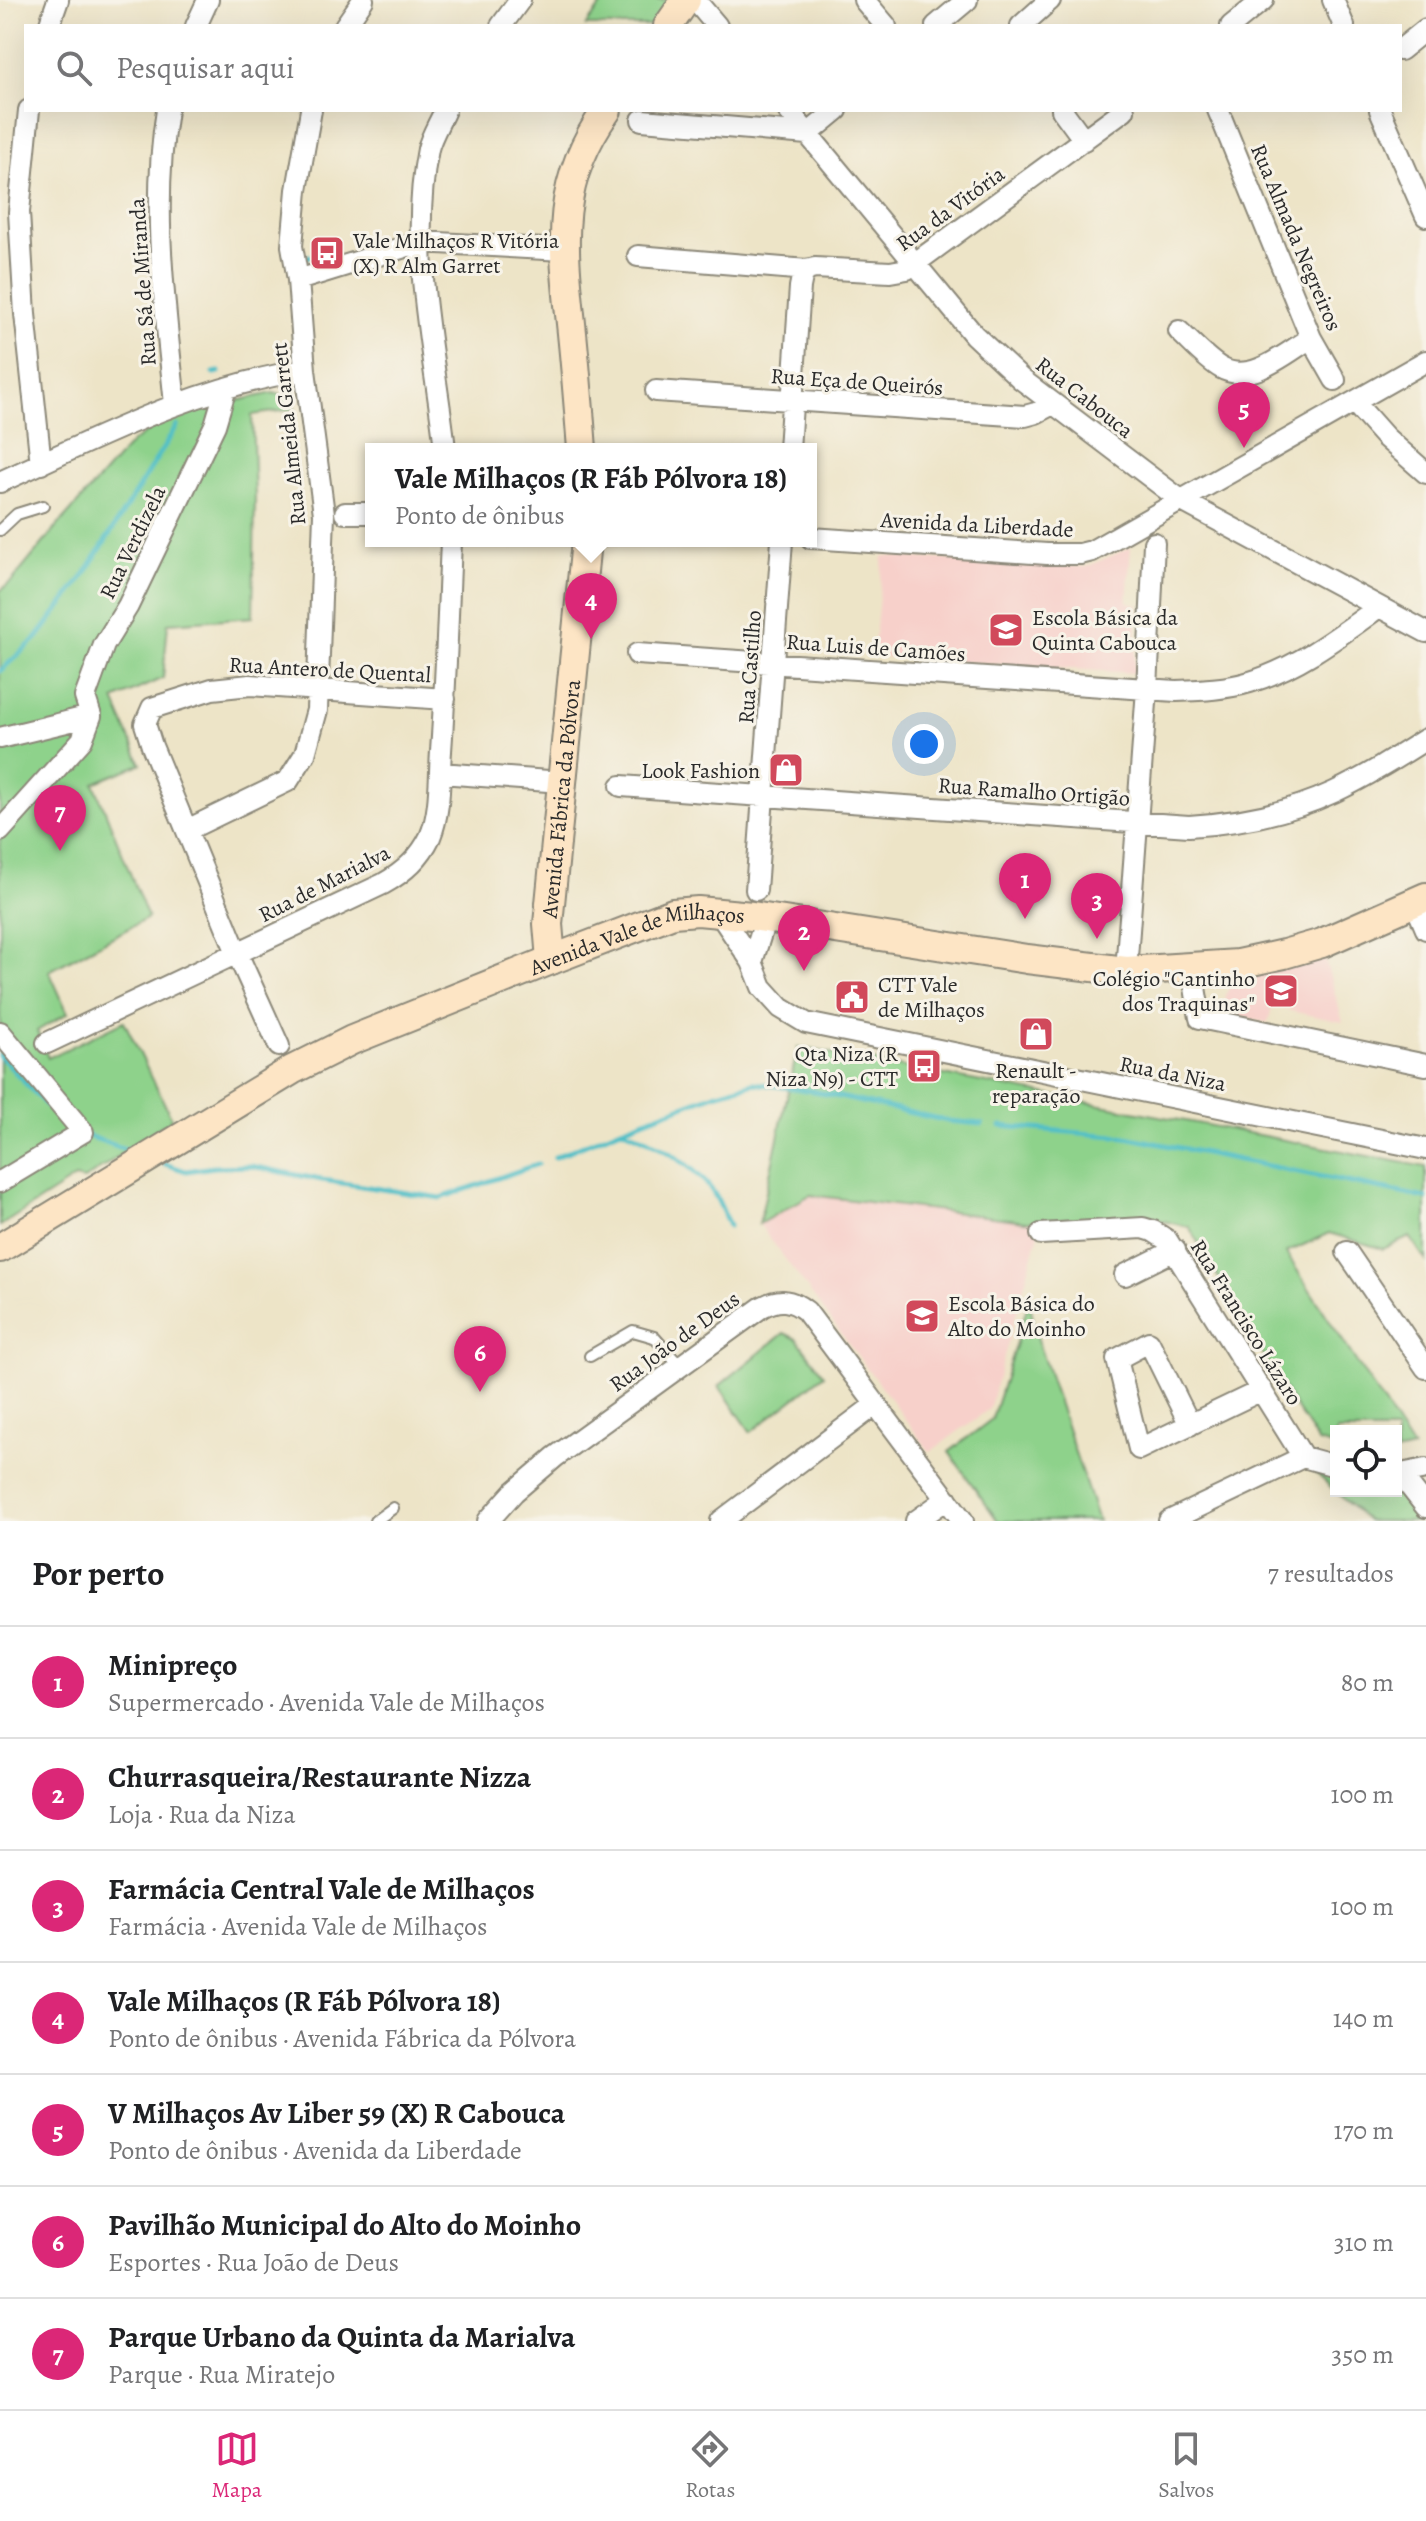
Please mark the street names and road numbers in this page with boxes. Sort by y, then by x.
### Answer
street label: Rua Almada Negreiros [1243,139,1349,335]
street label: Rua da Vitória [890,159,1012,258]
street label: Rua Sá de Miranda [122,196,164,367]
street label: Rua Almeida Garrett [264,341,314,527]
street label: Rua Cabouca [1029,350,1140,446]
street label: Rua Eça de Queirós [770,361,944,403]
street label: Rua Verdizela [93,480,174,604]
street label: Avenida da Liberdade [879,505,1074,545]
street label: Rua Castilho [731,609,769,725]
street label: Rua Luis de Camões [785,627,967,669]
street label: Rua Antero de Quental [228,650,432,690]
street label: Avenida Fábrica da Pólvora [535,677,588,920]
street label: Rua Ramalho Ortigão [937,770,1131,814]
street label: Rua de Marialva [254,838,396,930]
street label: Avenida Vale de Milhaços [524,897,746,983]
street label: Rua da Niza [1117,1049,1229,1099]
street label: Rua Francisco Lázaro [1183,1234,1309,1411]
street label: Rua João de Deus [603,1284,746,1399]

